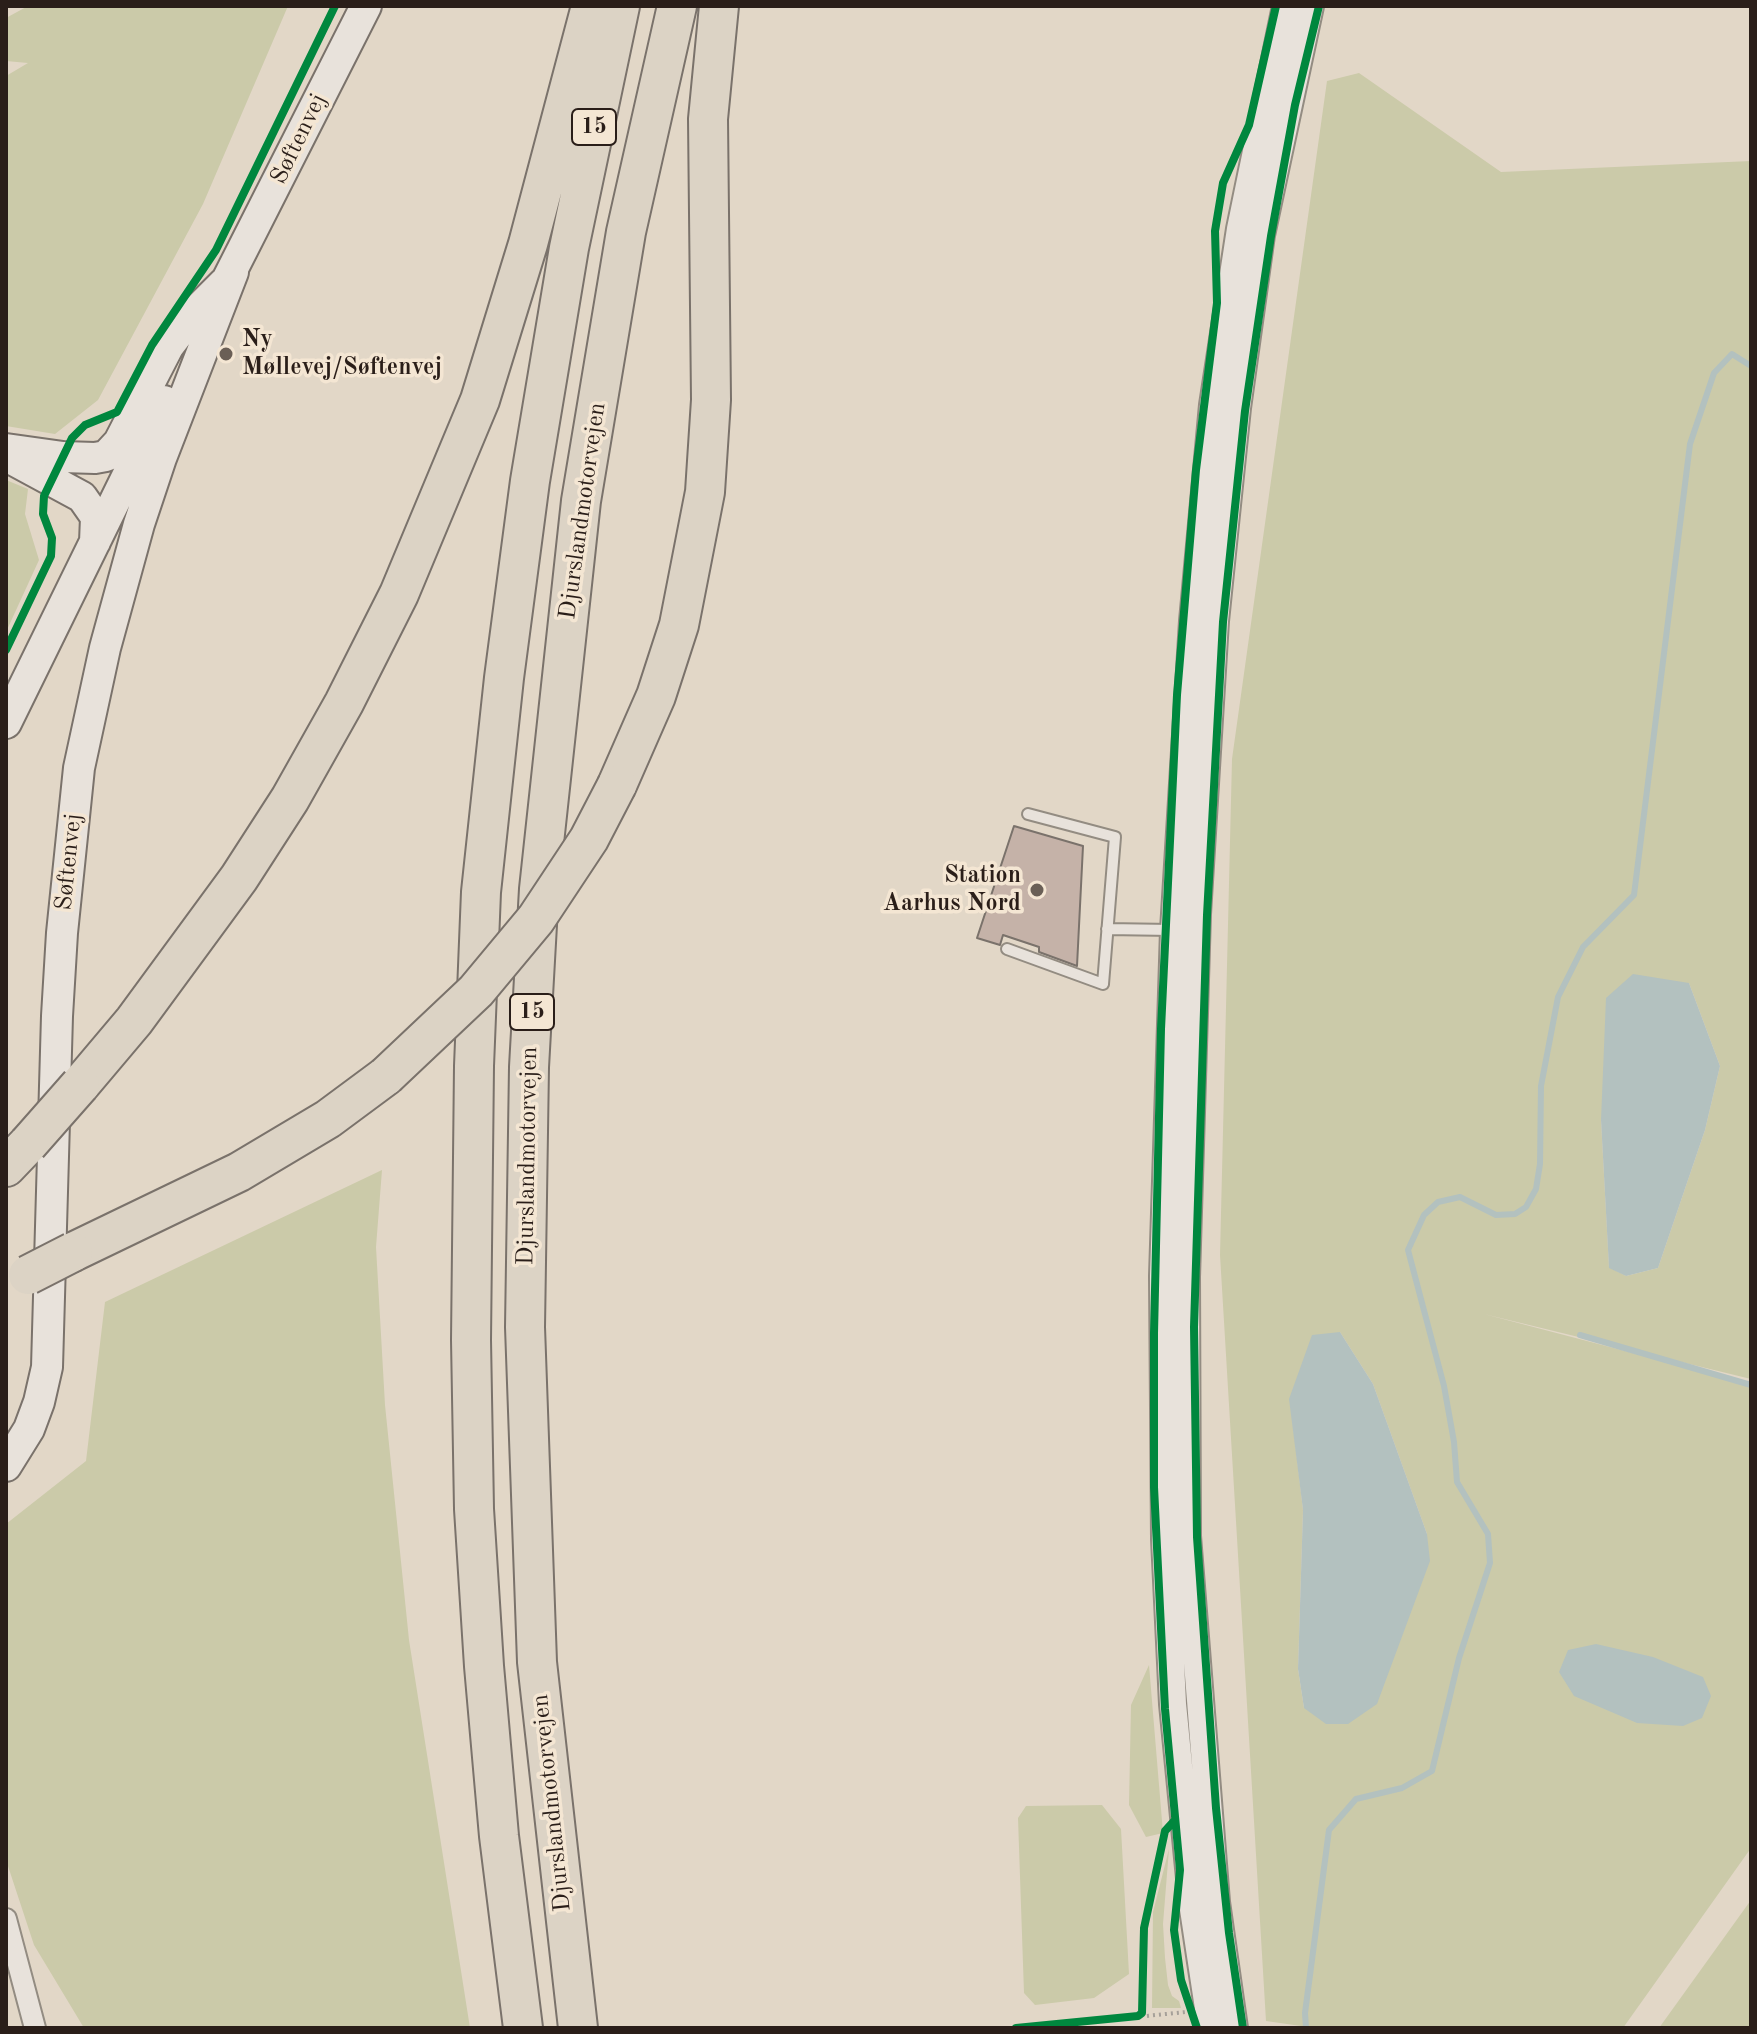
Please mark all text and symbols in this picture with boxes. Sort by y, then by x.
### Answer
street label: Søftenvej [265,89,333,189]
road number: 15 [572,109,616,145]
place label: Ny Møllevej/Søftenvej [242,326,442,382]
marker: Ny Møllevej/Søftenvej [217,345,235,363]
street label: Djurslandmotorvejen [554,401,612,621]
street label: Søftenvej [50,812,88,912]
place label: Station Aarhus Nord [883,862,1021,918]
marker: Station Aarhus Nord [1028,881,1046,899]
road number: 15 [510,994,554,1030]
street label: Djurslandmotorvejen [512,1046,544,1266]
street label: Djurslandmotorvejen [526,1693,578,1913]

